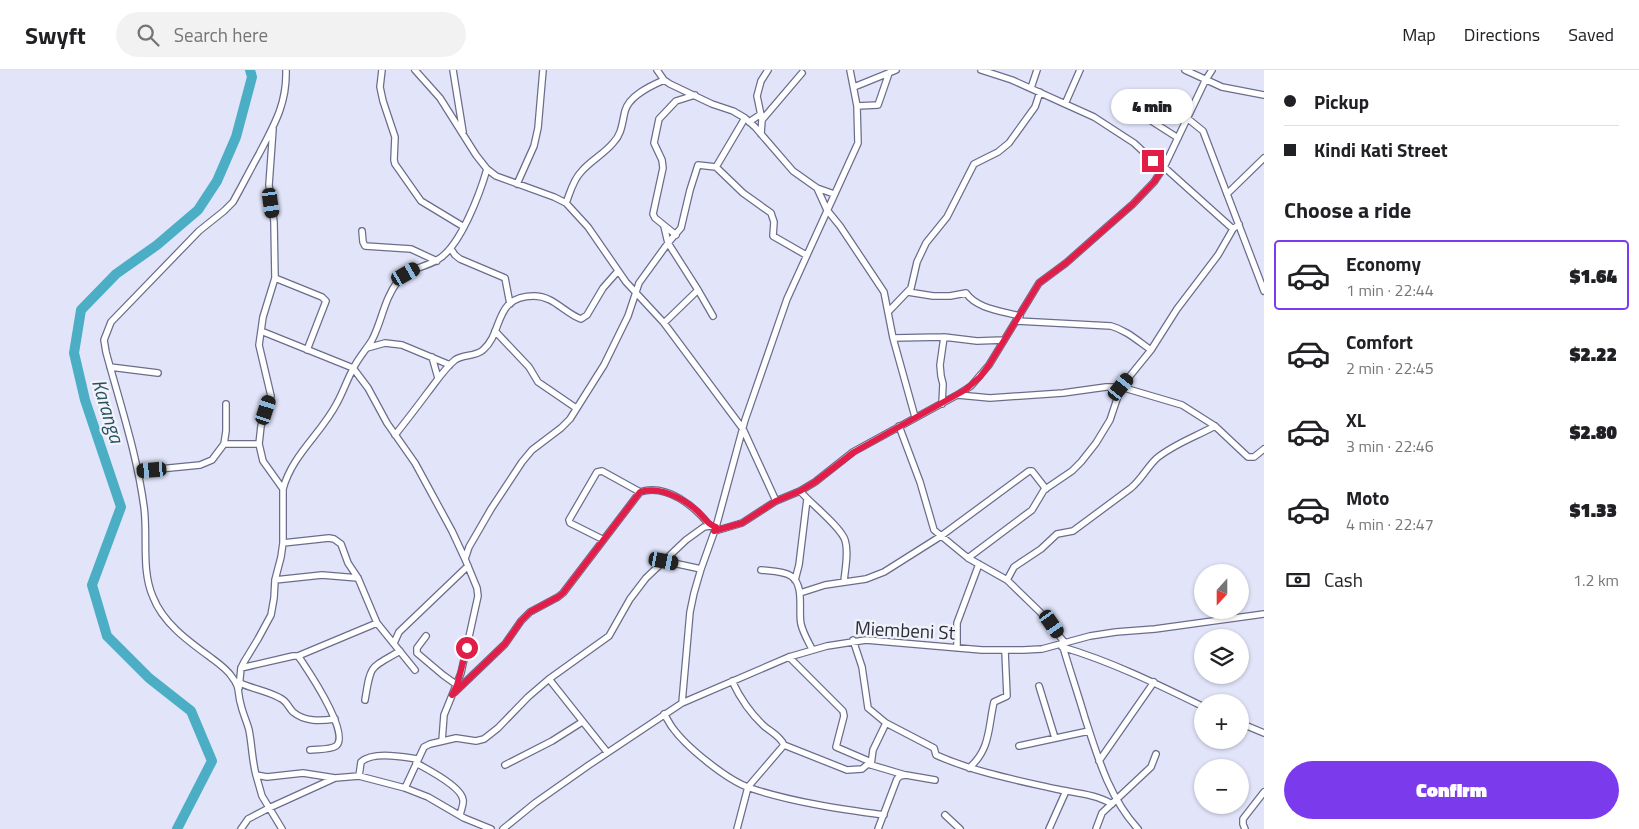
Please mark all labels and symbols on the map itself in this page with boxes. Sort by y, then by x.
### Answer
callout: 4 min [1112,88,1194,124]
route end [1142,150,1164,172]
car [261,187,280,219]
car [389,260,422,288]
car [1105,371,1136,403]
water label: Karanga [84,375,133,448]
car [254,393,277,427]
car [136,461,167,479]
car [647,551,680,571]
north arrow [1194,564,1249,619]
car [1037,607,1066,641]
street label: Miembeni St [854,612,956,647]
route start [456,637,478,659]

